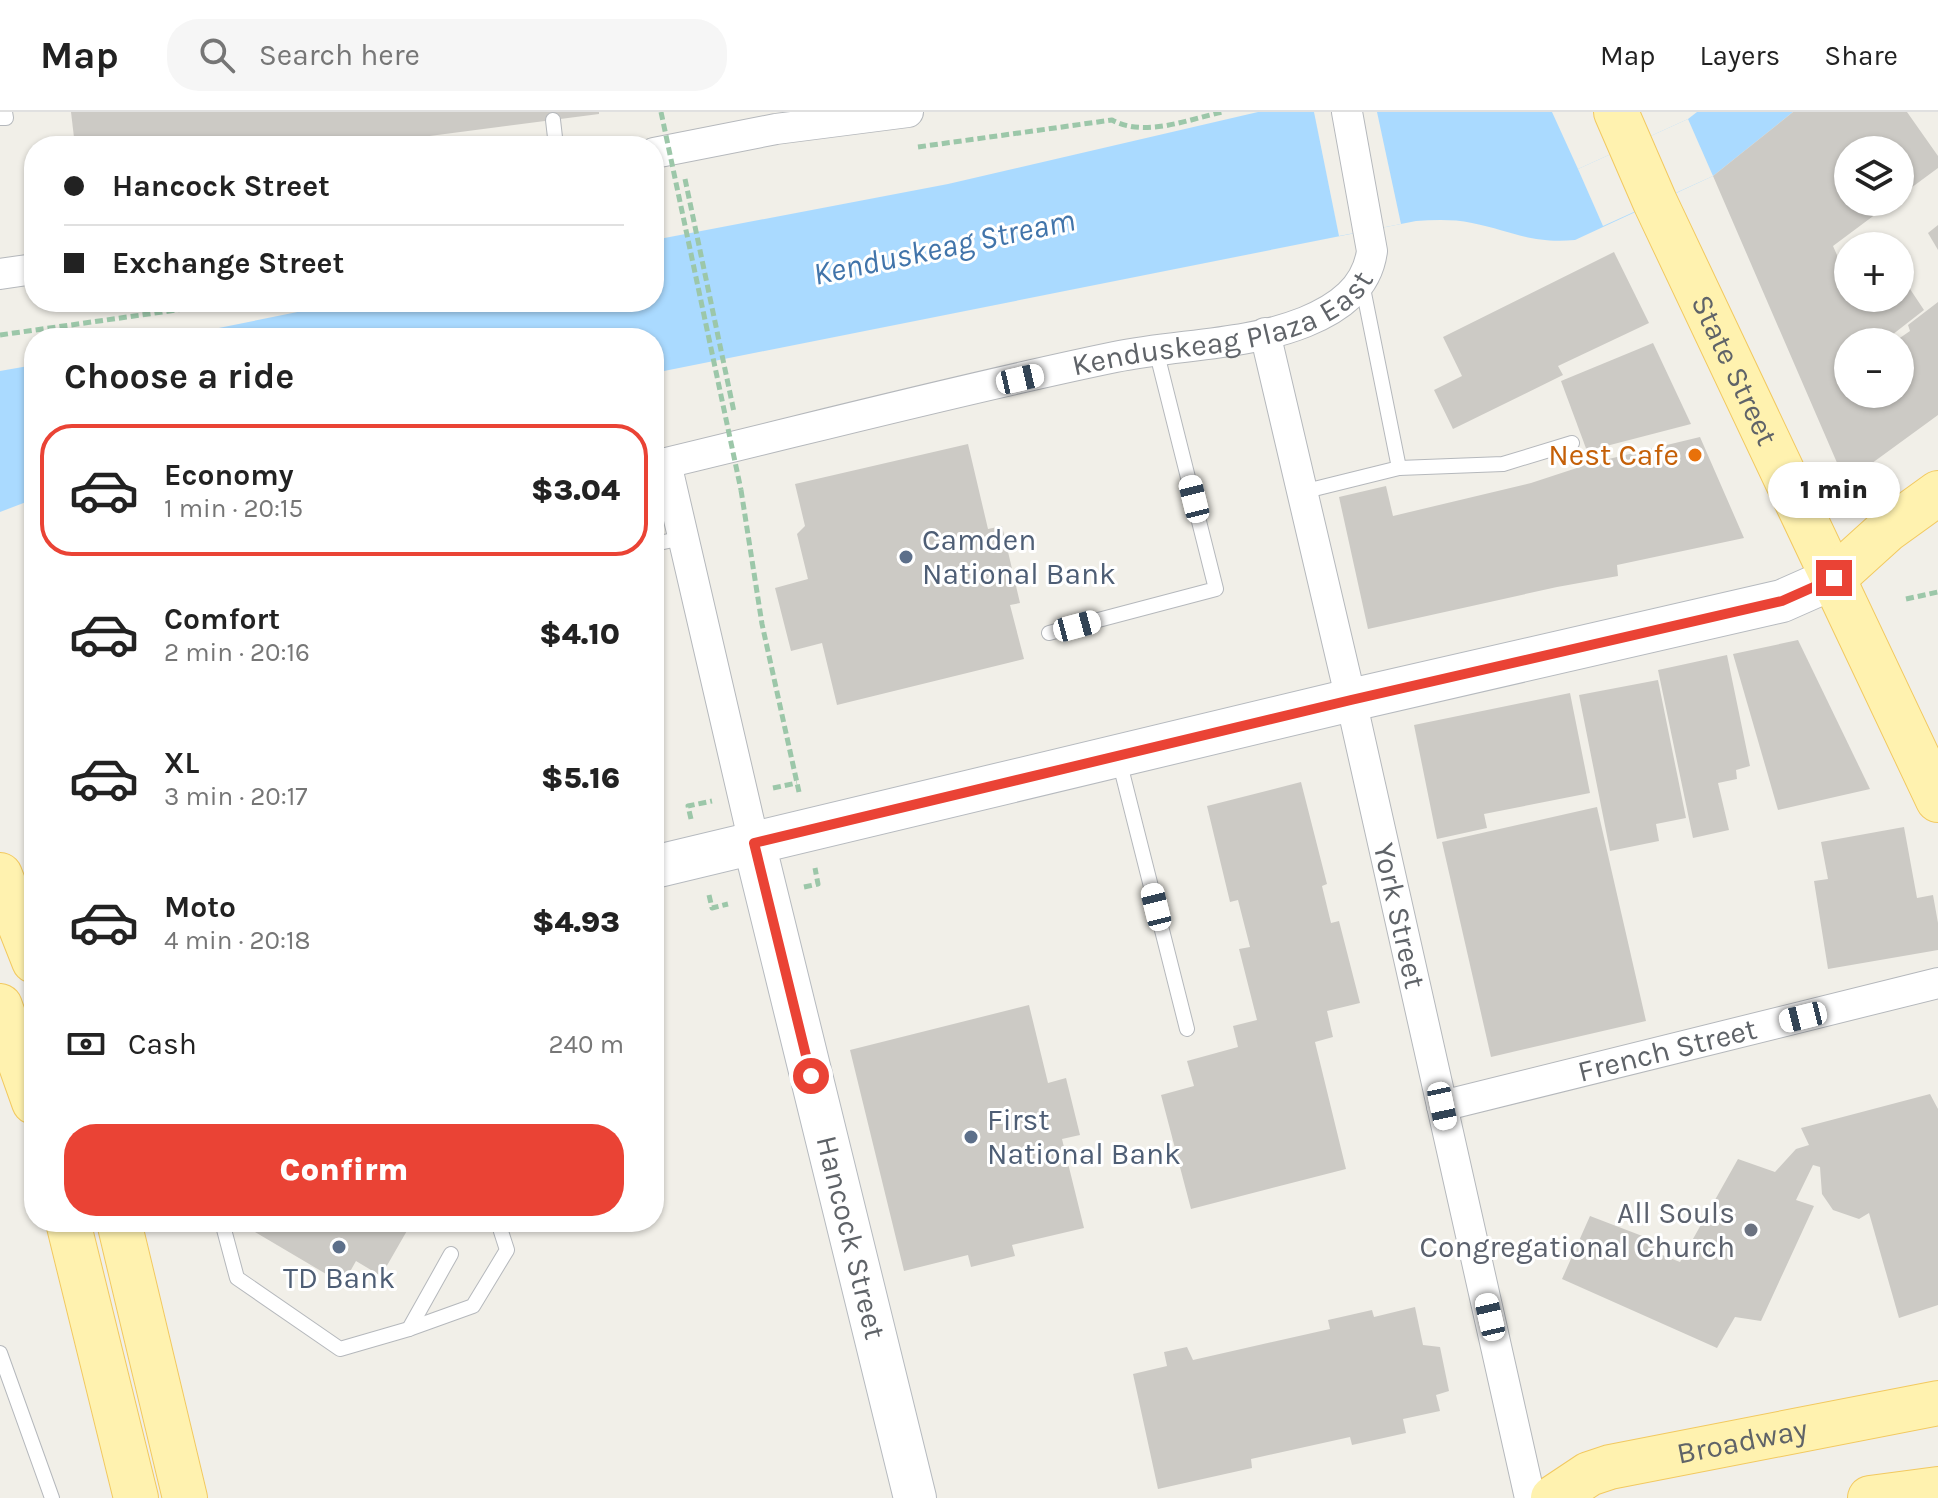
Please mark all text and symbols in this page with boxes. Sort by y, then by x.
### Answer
search box [167,19,727,91]
text: Map [40,33,119,78]
icon: search [195,33,239,77]
text: Search here [259,37,420,73]
text: Map [1600,39,1655,72]
text: Layers [1699,39,1780,72]
text: Share [1824,39,1898,72]
map controls [1834,136,1914,408]
button: layers [1834,136,1914,216]
text: Hancock Street [112,168,330,204]
water label: Kenduskeag Stream [810,201,1078,293]
button: + [1834,232,1914,312]
text: Exchange Street [112,245,344,281]
street label: Kenduskeag Plaza East [1069,265,1381,384]
street label: State Street [1684,289,1785,451]
button: − [1834,328,1914,408]
text: Choose a ride [64,355,294,397]
car [994,362,1046,396]
place label: Nest Cafe [1548,437,1679,473]
marker: Nest Cafe [1686,446,1704,464]
icon: car [68,454,140,526]
text: Economy [164,457,294,493]
callout: 1 min [1768,462,1900,518]
text: $3.04 [531,472,620,508]
car [1177,473,1211,525]
text: 1 min [1800,474,1868,505]
text: 1 min · 20:15 [164,493,303,524]
place label: Camden National Bank [922,522,1116,592]
marker: Camden National Bank [897,548,915,566]
route end [1816,560,1852,596]
icon: car [68,598,140,670]
text: Comfort [164,601,280,637]
car [1051,608,1103,644]
text: $4.10 [539,616,620,652]
text: 2 min · 20:16 [164,637,310,668]
icon: car [68,742,140,814]
text: XL [164,745,199,781]
text: $5.16 [541,760,620,796]
text: 3 min · 20:17 [164,781,308,812]
street label: York Street [1366,839,1433,992]
car [1139,881,1173,933]
icon: car [68,886,140,958]
text: Moto [164,889,236,925]
text: $4.93 [532,904,620,940]
text: 4 min · 20:18 [164,925,311,956]
car [1777,1000,1829,1034]
street label: French Street [1574,1011,1760,1090]
icon: cash [64,1022,108,1066]
text: Cash [128,1026,197,1062]
text: 240 m [548,1029,624,1060]
route start [793,1058,829,1094]
car [1425,1080,1459,1132]
place label: First National Bank [987,1102,1181,1172]
button: Confirm [64,1124,624,1216]
marker: First National Bank [962,1128,980,1146]
street label: Hancock Street [809,1132,893,1343]
place label: All Souls Congregational Church [1420,1195,1735,1265]
marker: All Souls Congregational Church [1742,1221,1760,1239]
marker: TD Bank [330,1238,348,1256]
place label: TD Bank [283,1260,395,1296]
car [1473,1291,1507,1343]
street label: Broadway [1674,1411,1811,1472]

